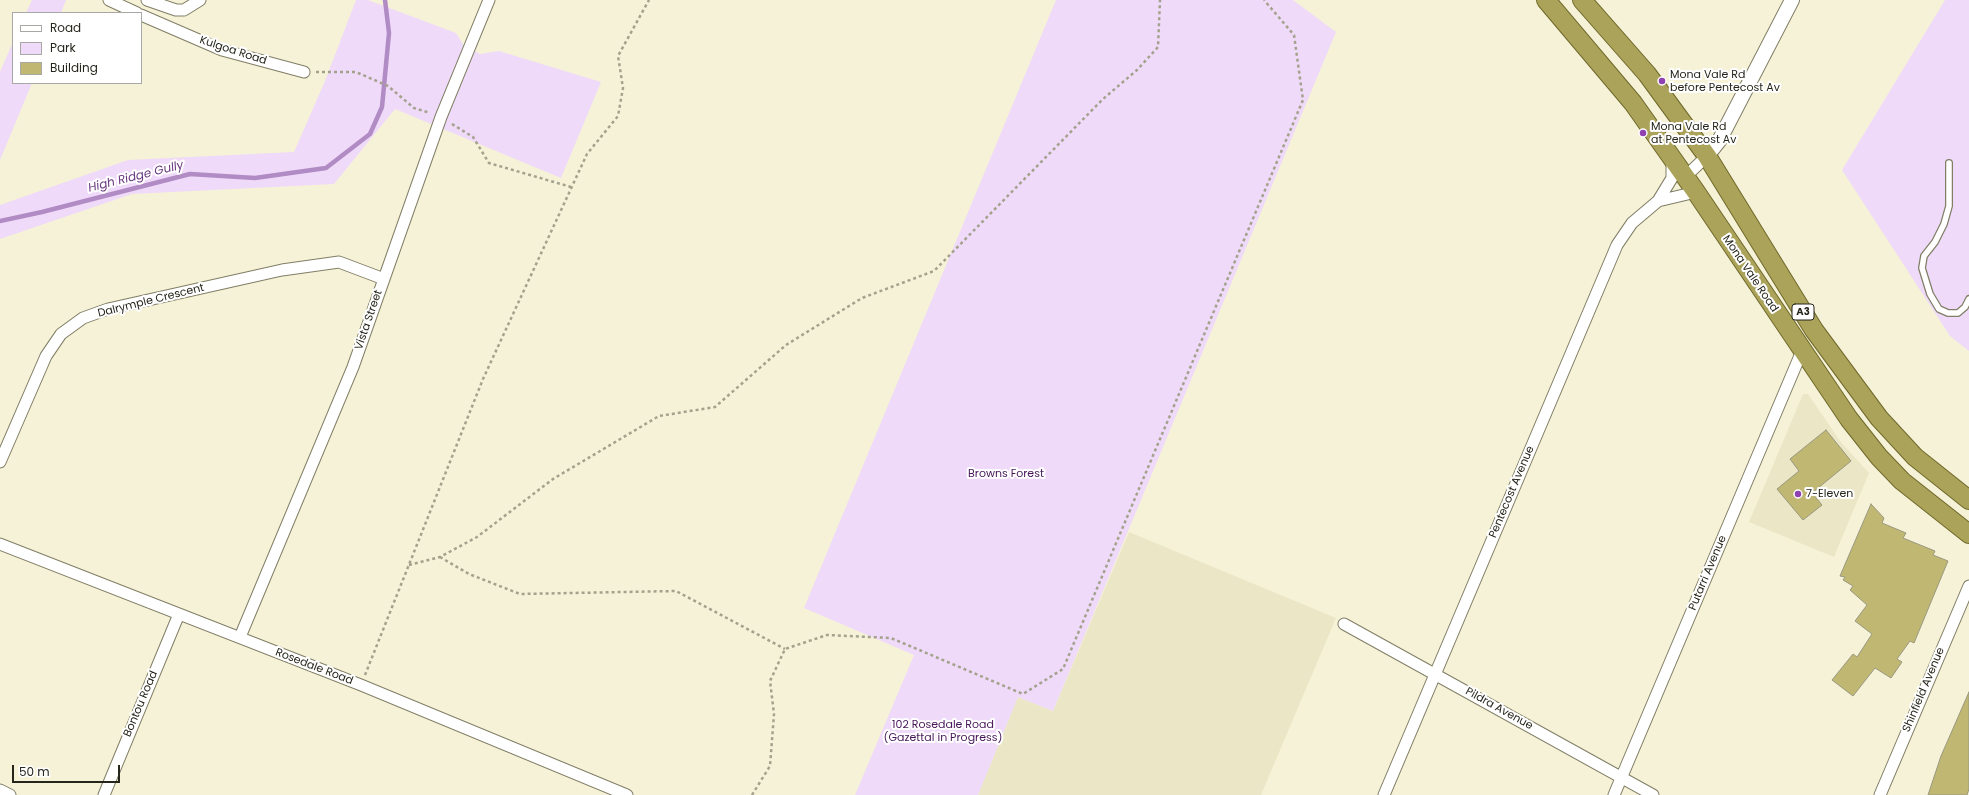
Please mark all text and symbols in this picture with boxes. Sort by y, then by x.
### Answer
legend [12,12,142,84]
text: Road [50,19,81,36]
street label: Kulgoa Road [198,34,268,68]
text: Park [50,39,76,56]
text: Building [50,59,98,76]
place label: Mona Vale Rd before Pentecost Av [1670,68,1780,94]
marker: Mona Vale Rd before Pentecost Av [1657,76,1667,86]
place label: Mona Vale Rd at Pentecost Av [1651,120,1736,146]
marker: Mona Vale Rd at Pentecost Av [1638,128,1648,138]
water label: High Ridge Gully [87,158,185,196]
street label: Mona Vale Road [1719,233,1781,315]
street label: Dalrymple Crescent [96,281,206,321]
street label: Vista Street [353,288,385,352]
road number: A3 [1792,304,1814,320]
street label: Pentecost Avenue [1487,444,1537,540]
park label: Browns Forest [968,467,1044,481]
place label: 7-Eleven [1806,487,1853,501]
marker: 7-Eleven [1793,489,1803,499]
street label: Putarri Avenue [1686,534,1730,612]
street label: Rosedale Road [273,646,355,688]
street label: Shinfield Avenue [1900,646,1948,734]
street label: Bontou Road [121,669,161,739]
street label: Pildra Avenue [1463,685,1535,733]
park label: 102 Rosedale Road (Gazettal in Progress) [884,718,1002,744]
scale bar [14,757,122,783]
text: 50 m [19,763,50,780]

